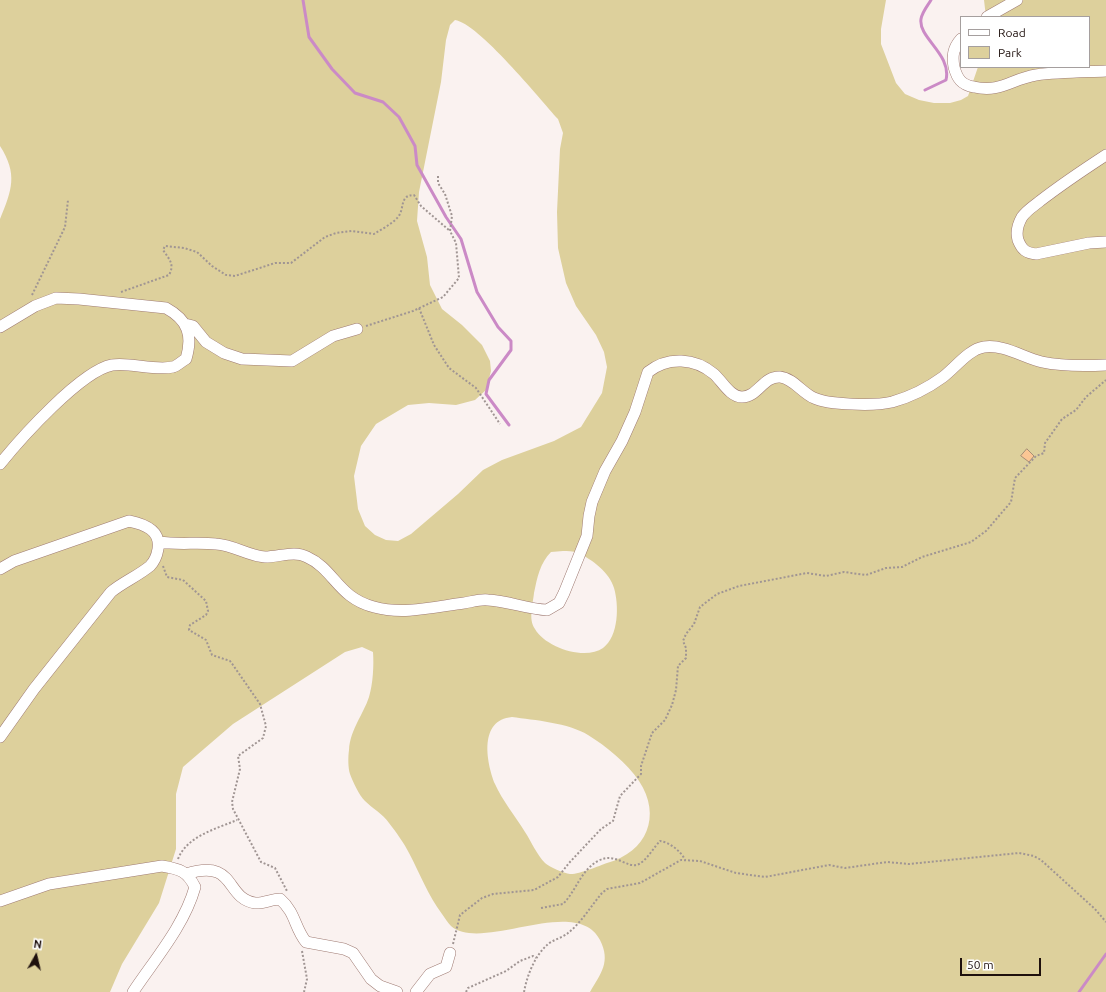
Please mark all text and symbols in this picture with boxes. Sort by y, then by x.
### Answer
legend [960,16,1090,68]
text: Road [998,26,1026,39]
text: Park [998,46,1022,59]
north arrow [16,936,56,976]
text: N [33,938,43,951]
scale bar [962,950,1043,976]
text: 50 m [967,958,994,971]

